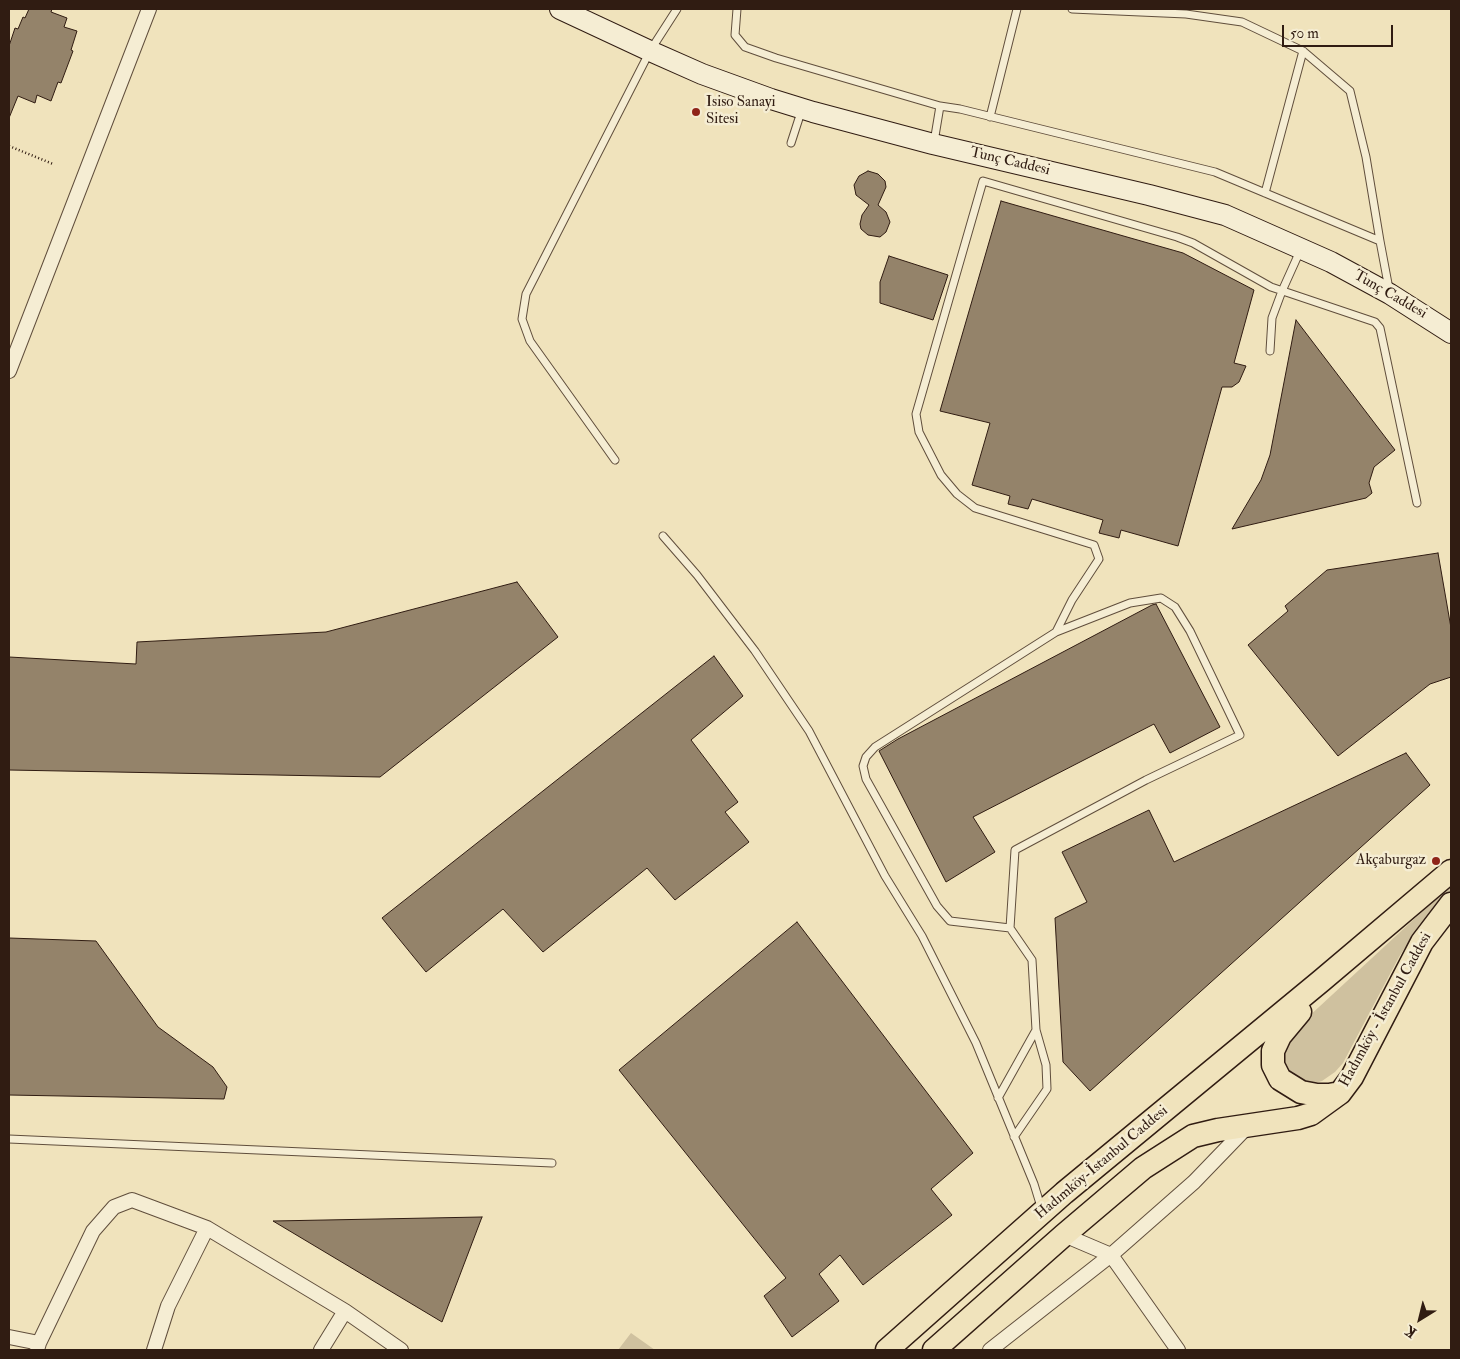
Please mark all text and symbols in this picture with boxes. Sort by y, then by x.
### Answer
scale bar [1285,15,1396,47]
text: 50 m [1290,24,1319,43]
place label: Isiso Sanayi Sitesi [706,94,776,129]
marker: Isiso Sanayi Sitesi [690,106,702,118]
street label: Tunç Caddesi [968,144,1052,180]
street label: Tunç Caddesi [1350,267,1430,323]
place label: Akçaburgaz [1356,852,1426,870]
marker: Akçaburgaz [1430,855,1442,867]
street label: Hadımköy - İstanbul Caddesi [1336,930,1436,1090]
street label: Hadımköy-İstanbul Caddesi [1032,1102,1172,1224]
north arrow [1395,1294,1445,1344]
text: K [1402,1322,1420,1341]

